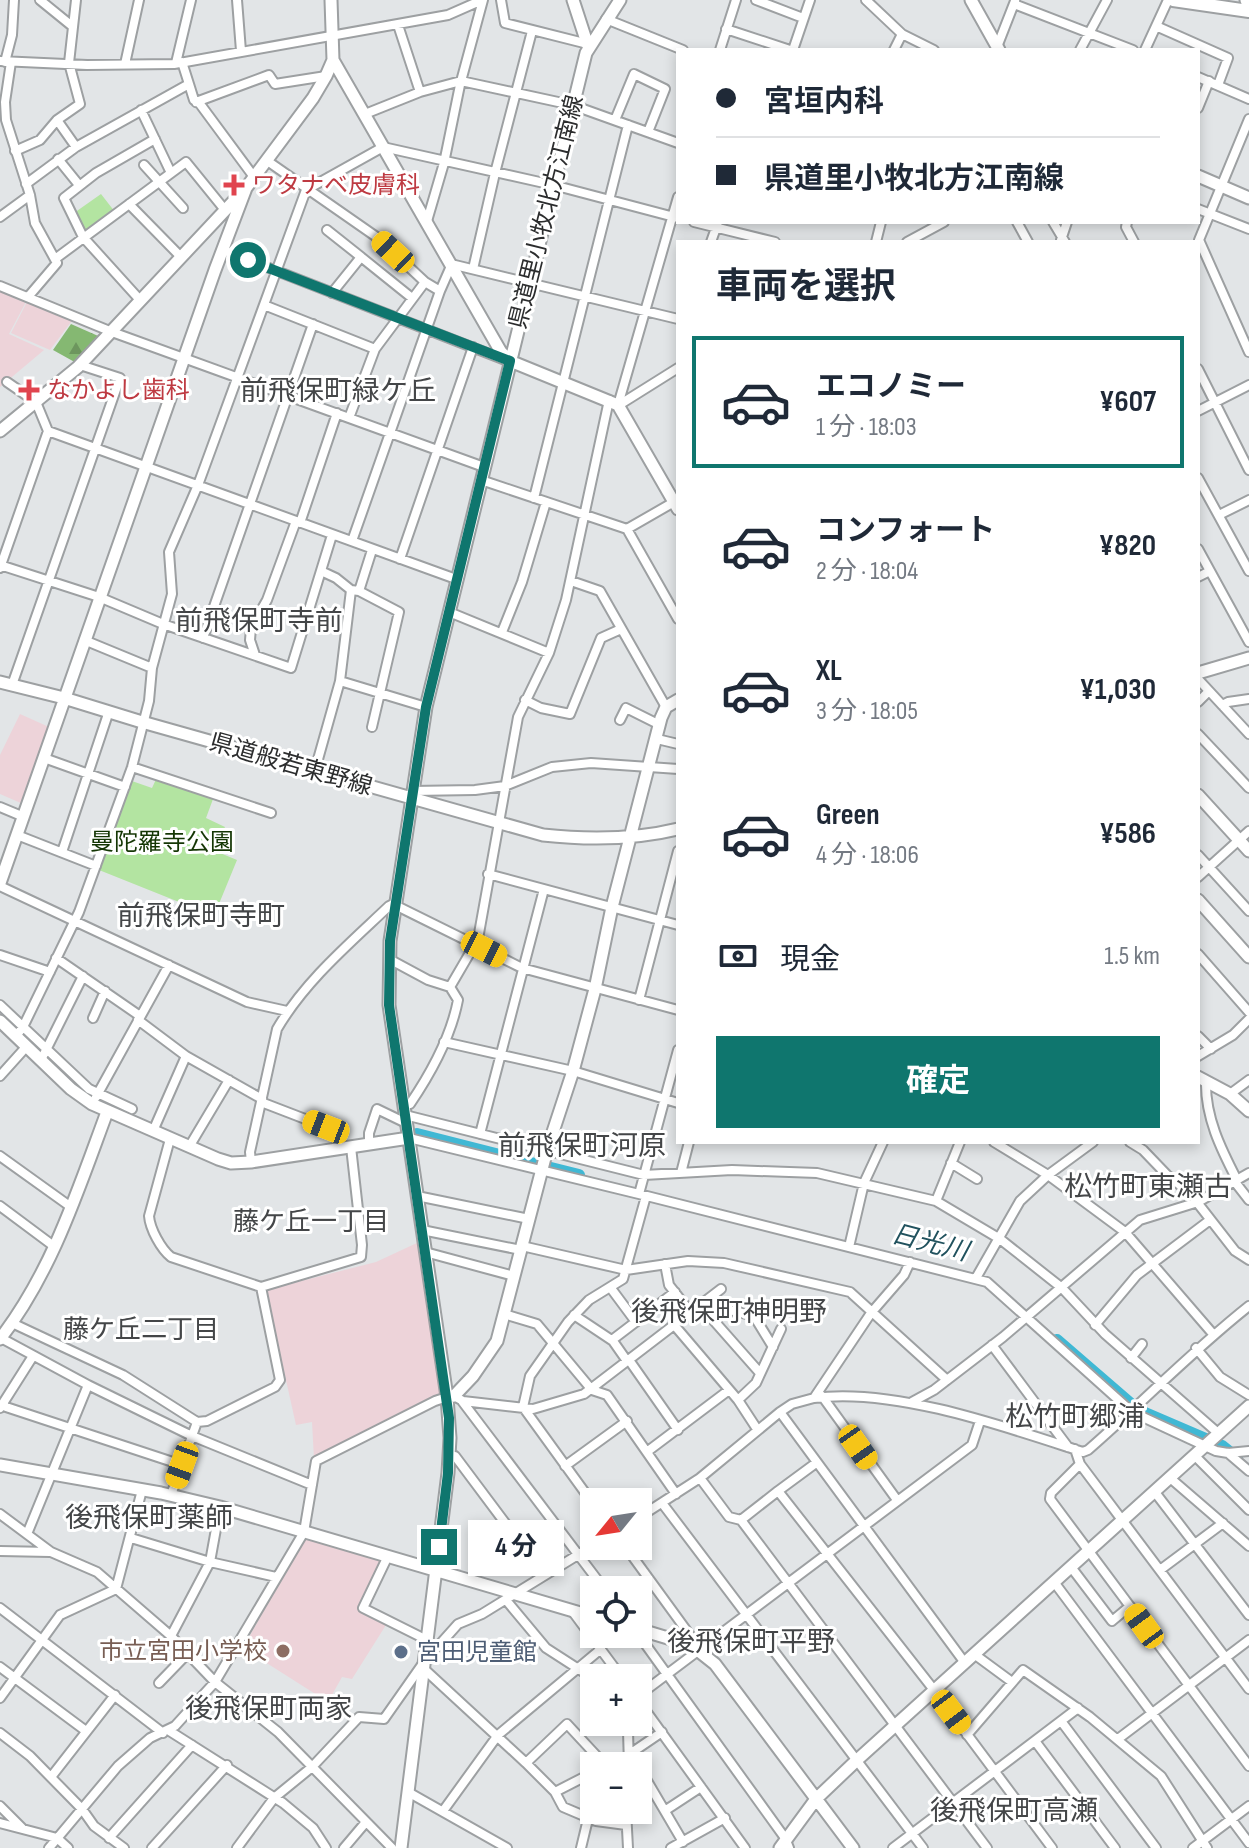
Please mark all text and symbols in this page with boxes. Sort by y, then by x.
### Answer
text: 宮垣内科 [764,84,884,120]
street label: 県道里小牧北方江南線 [503,92,590,332]
text: 県道里小牧北方江南線 [764,161,1064,197]
place label: ワタナベ皮膚科 [252,171,420,200]
marker: ワタナベ皮膚科 [223,174,245,196]
car [367,227,419,277]
route start [230,242,266,278]
text: 車両を選択 [716,266,896,309]
icon: car [720,366,792,438]
text: エコノミー [816,369,966,405]
district label: 前飛保町緑ケ丘 [240,375,436,408]
place label: なかよし歯科 [47,376,190,405]
marker: なかよし歯科 [18,379,40,401]
text: ¥607 [1099,384,1156,420]
text: 1 分 · 18:03 [816,412,917,443]
icon: car [720,510,792,582]
text: コンフォート [816,513,995,549]
text: ¥820 [1099,528,1156,564]
text: 2 分 · 18:04 [816,556,918,587]
district label: 前飛保町寺前 [175,605,343,638]
text: XL [816,653,842,689]
icon: car [720,654,792,726]
text: ¥1,030 [1079,672,1156,708]
text: 3 分 · 18:05 [816,696,918,727]
street label: 県道般若東野線 [206,727,376,802]
text: Green [816,797,880,833]
icon: car [720,798,792,870]
text: ¥586 [1099,816,1156,852]
park label: 曼陀羅寺公園 [90,828,234,857]
text: 4 分 · 18:06 [816,840,919,871]
district label: 前飛保町寺町 [117,900,285,933]
car [457,927,511,971]
icon: cash [716,934,760,978]
text: 1.5 km [1104,941,1160,972]
text: 現金 [780,942,840,978]
button: 確定 [716,1036,1160,1128]
car [299,1107,353,1147]
district label: 前飛保町河原 [498,1130,666,1163]
district label: 松竹町東瀬古 [1064,1171,1232,1204]
district label: 藤ケ丘一丁目 [233,1207,389,1238]
water label: 日光川 [888,1219,974,1269]
district label: 後飛保町神明野 [631,1296,827,1329]
district label: 藤ケ丘二丁目 [63,1315,219,1346]
district label: 松竹町郷浦 [1005,1401,1145,1434]
car [834,1420,882,1474]
car [163,1438,201,1492]
north arrow [580,1488,652,1560]
map controls [580,1488,652,1824]
district label: 後飛保町薬師 [65,1502,233,1535]
callout: 4 分 [467,1519,563,1575]
route end [421,1529,457,1565]
text: 4 分 [495,1532,537,1563]
button: locate [580,1576,652,1648]
car [1120,1600,1168,1652]
district label: 後飛保町平野 [667,1626,835,1659]
place label: 市立宮田小学校 [99,1637,267,1666]
place label: 宮田児童館 [417,1638,537,1667]
marker: 市立宮田小学校 [274,1642,292,1660]
marker: 宮田児童館 [392,1643,410,1661]
button: + [580,1664,652,1736]
car [927,1686,975,1738]
district label: 後飛保町両家 [185,1693,353,1726]
button: − [580,1752,652,1824]
district label: 後飛保町高瀬 [930,1795,1098,1828]

